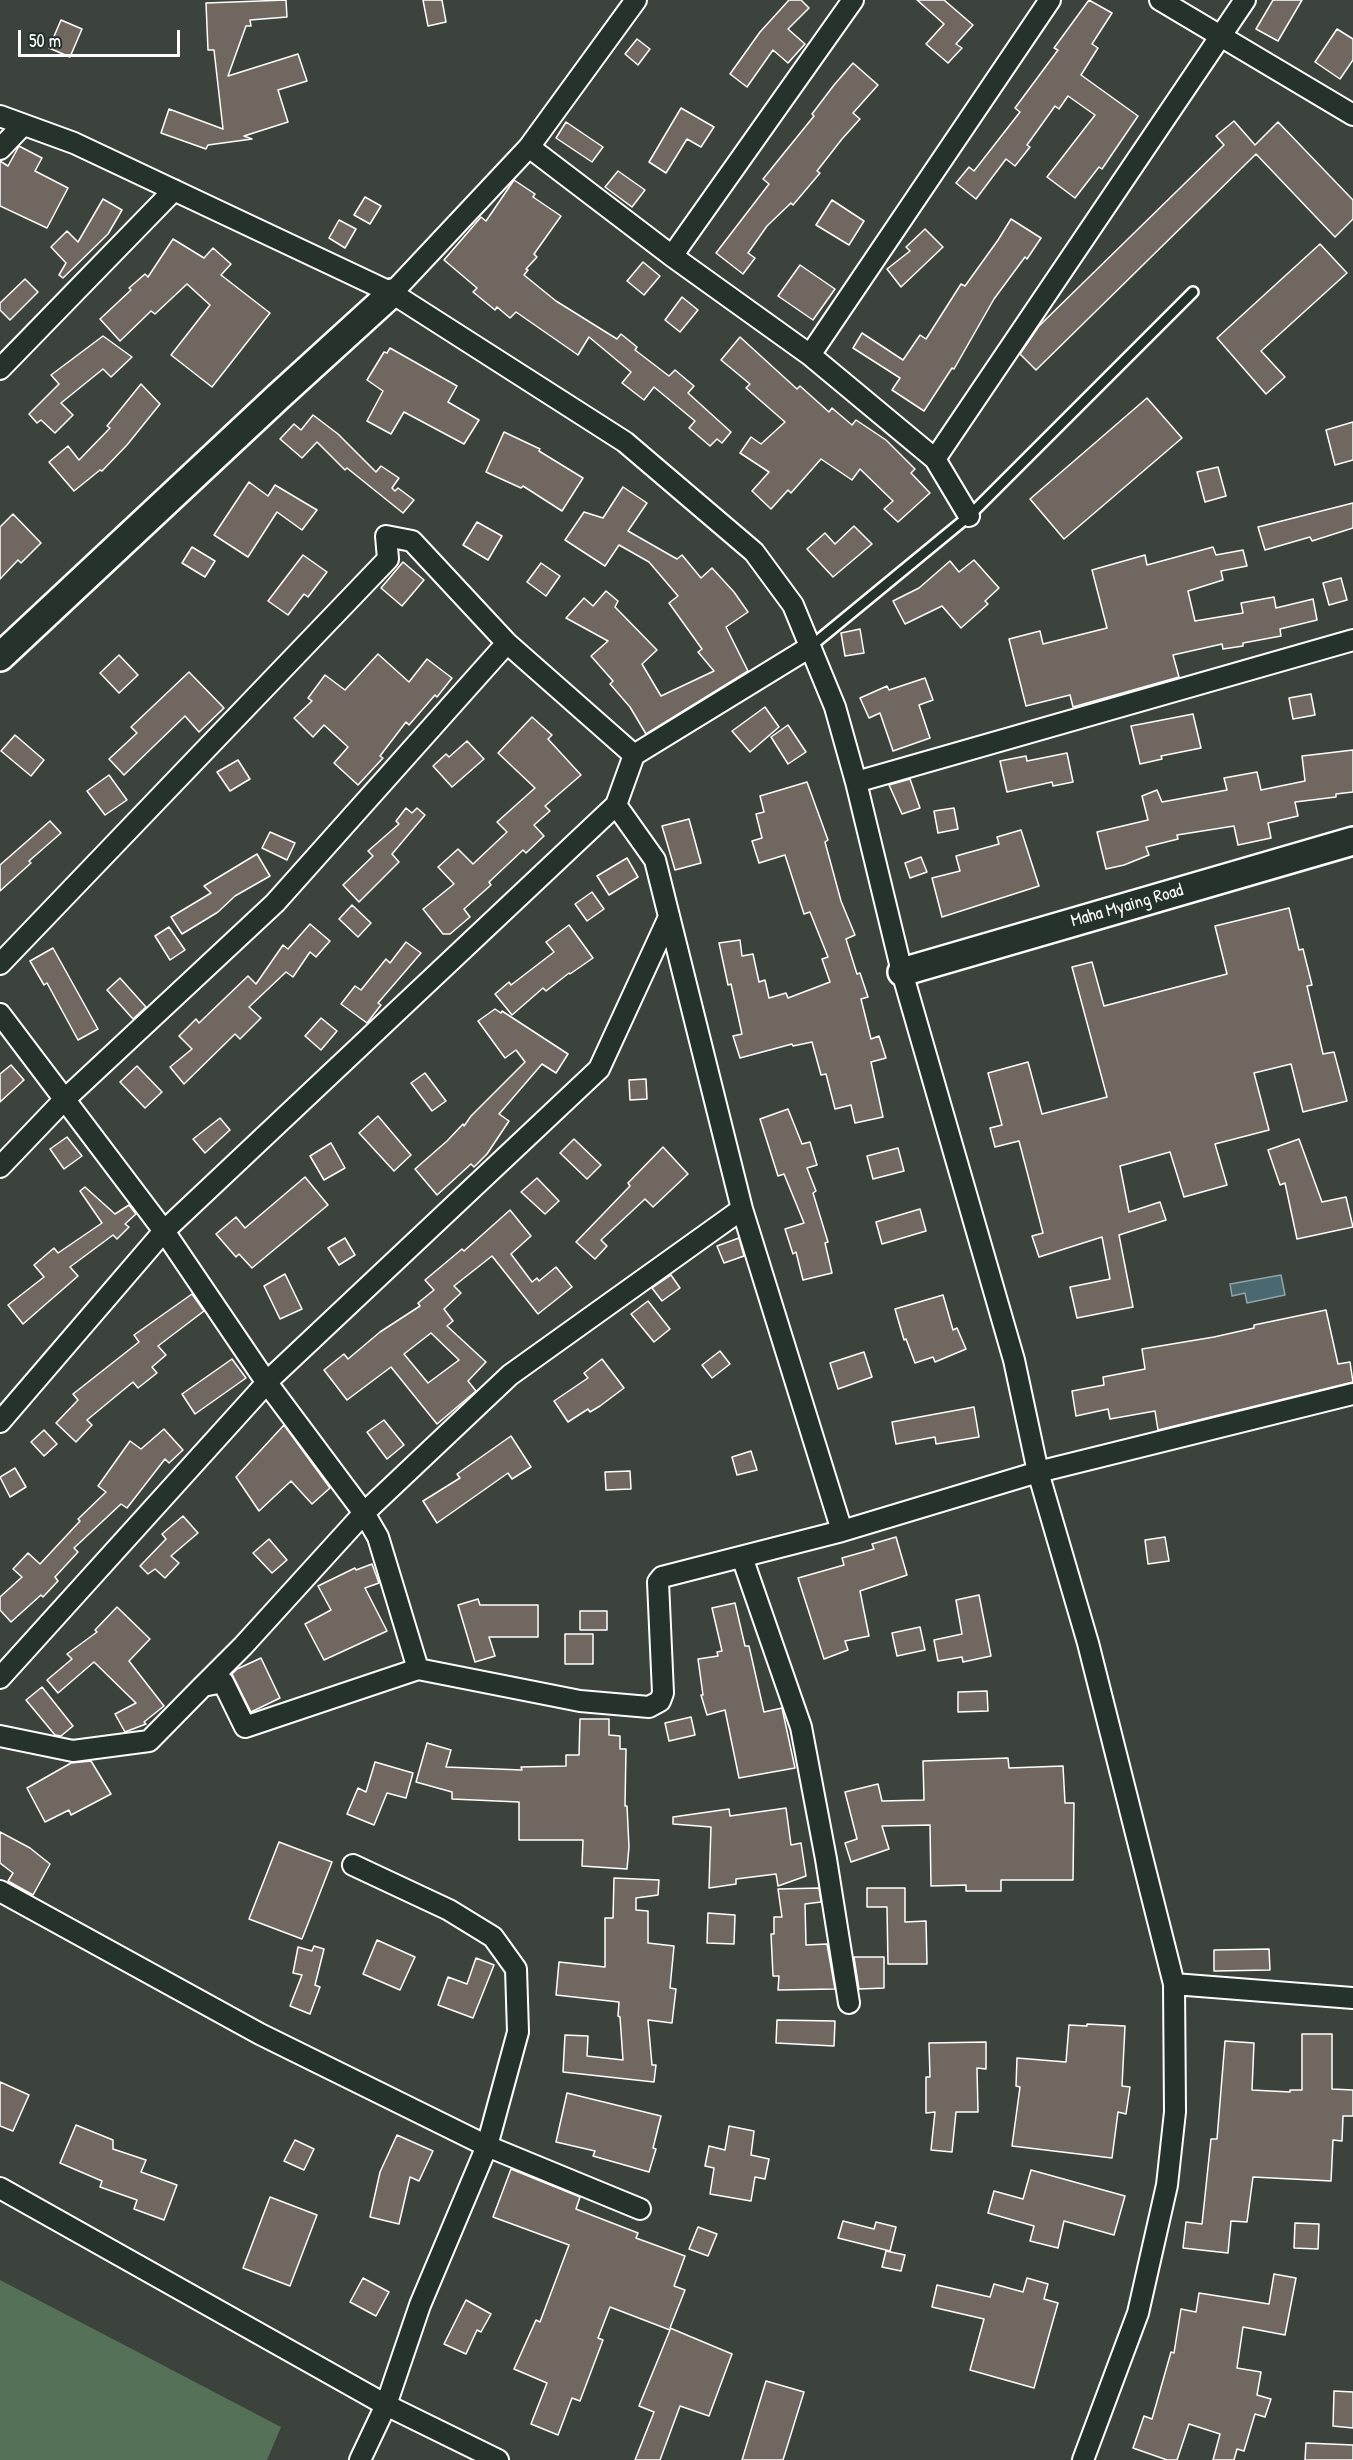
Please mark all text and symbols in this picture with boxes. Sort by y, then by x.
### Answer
scale bar [21,18,183,56]
text: 50 m [29,28,61,53]
street label: Maha Myaing Road [1068,880,1186,932]

